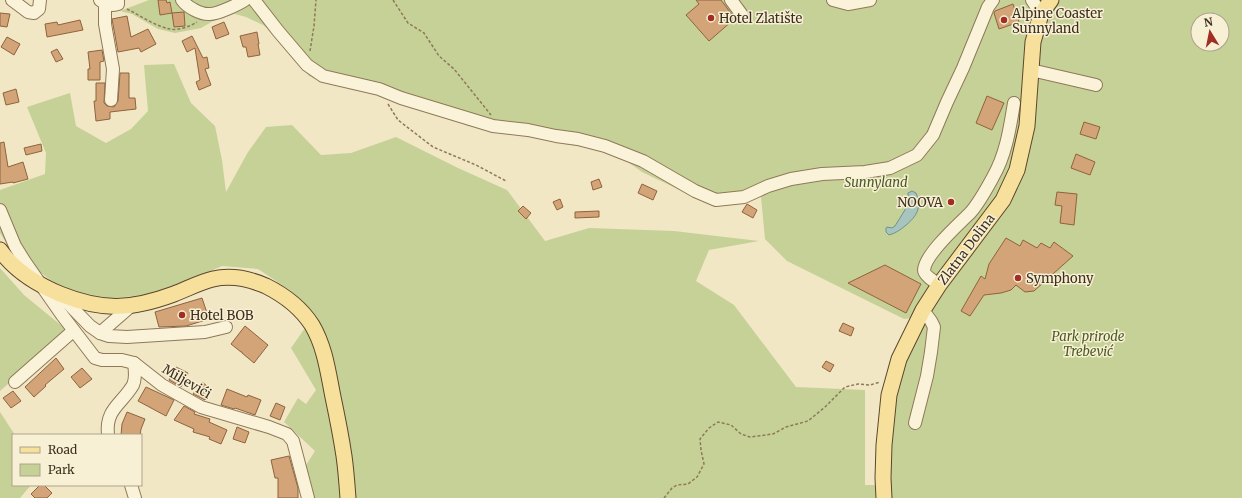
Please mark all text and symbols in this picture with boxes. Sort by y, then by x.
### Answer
place label: Alpine Coaster Sunnyland [1011,5,1103,37]
place label: Hotel Zlatište [719,10,802,27]
north arrow [1190,12,1230,52]
marker: Hotel Zlatište [706,13,716,23]
text: N [1203,14,1214,30]
marker: Alpine Coaster Sunnyland [999,15,1009,25]
park label: Sunnyland [844,174,908,191]
place label: NOOVA [897,194,944,211]
marker: NOOVA [946,197,956,207]
street label: Zlatna Dolina [934,210,999,288]
place label: Symphony [1026,270,1094,287]
marker: Symphony [1013,273,1023,283]
place label: Hotel BOB [190,307,254,324]
marker: Hotel BOB [177,310,187,320]
park label: Park prirode Trebević [1052,328,1125,360]
street label: Miljevići [159,361,214,402]
legend [12,434,142,486]
text: Road [48,442,77,457]
text: Park [48,462,75,477]

